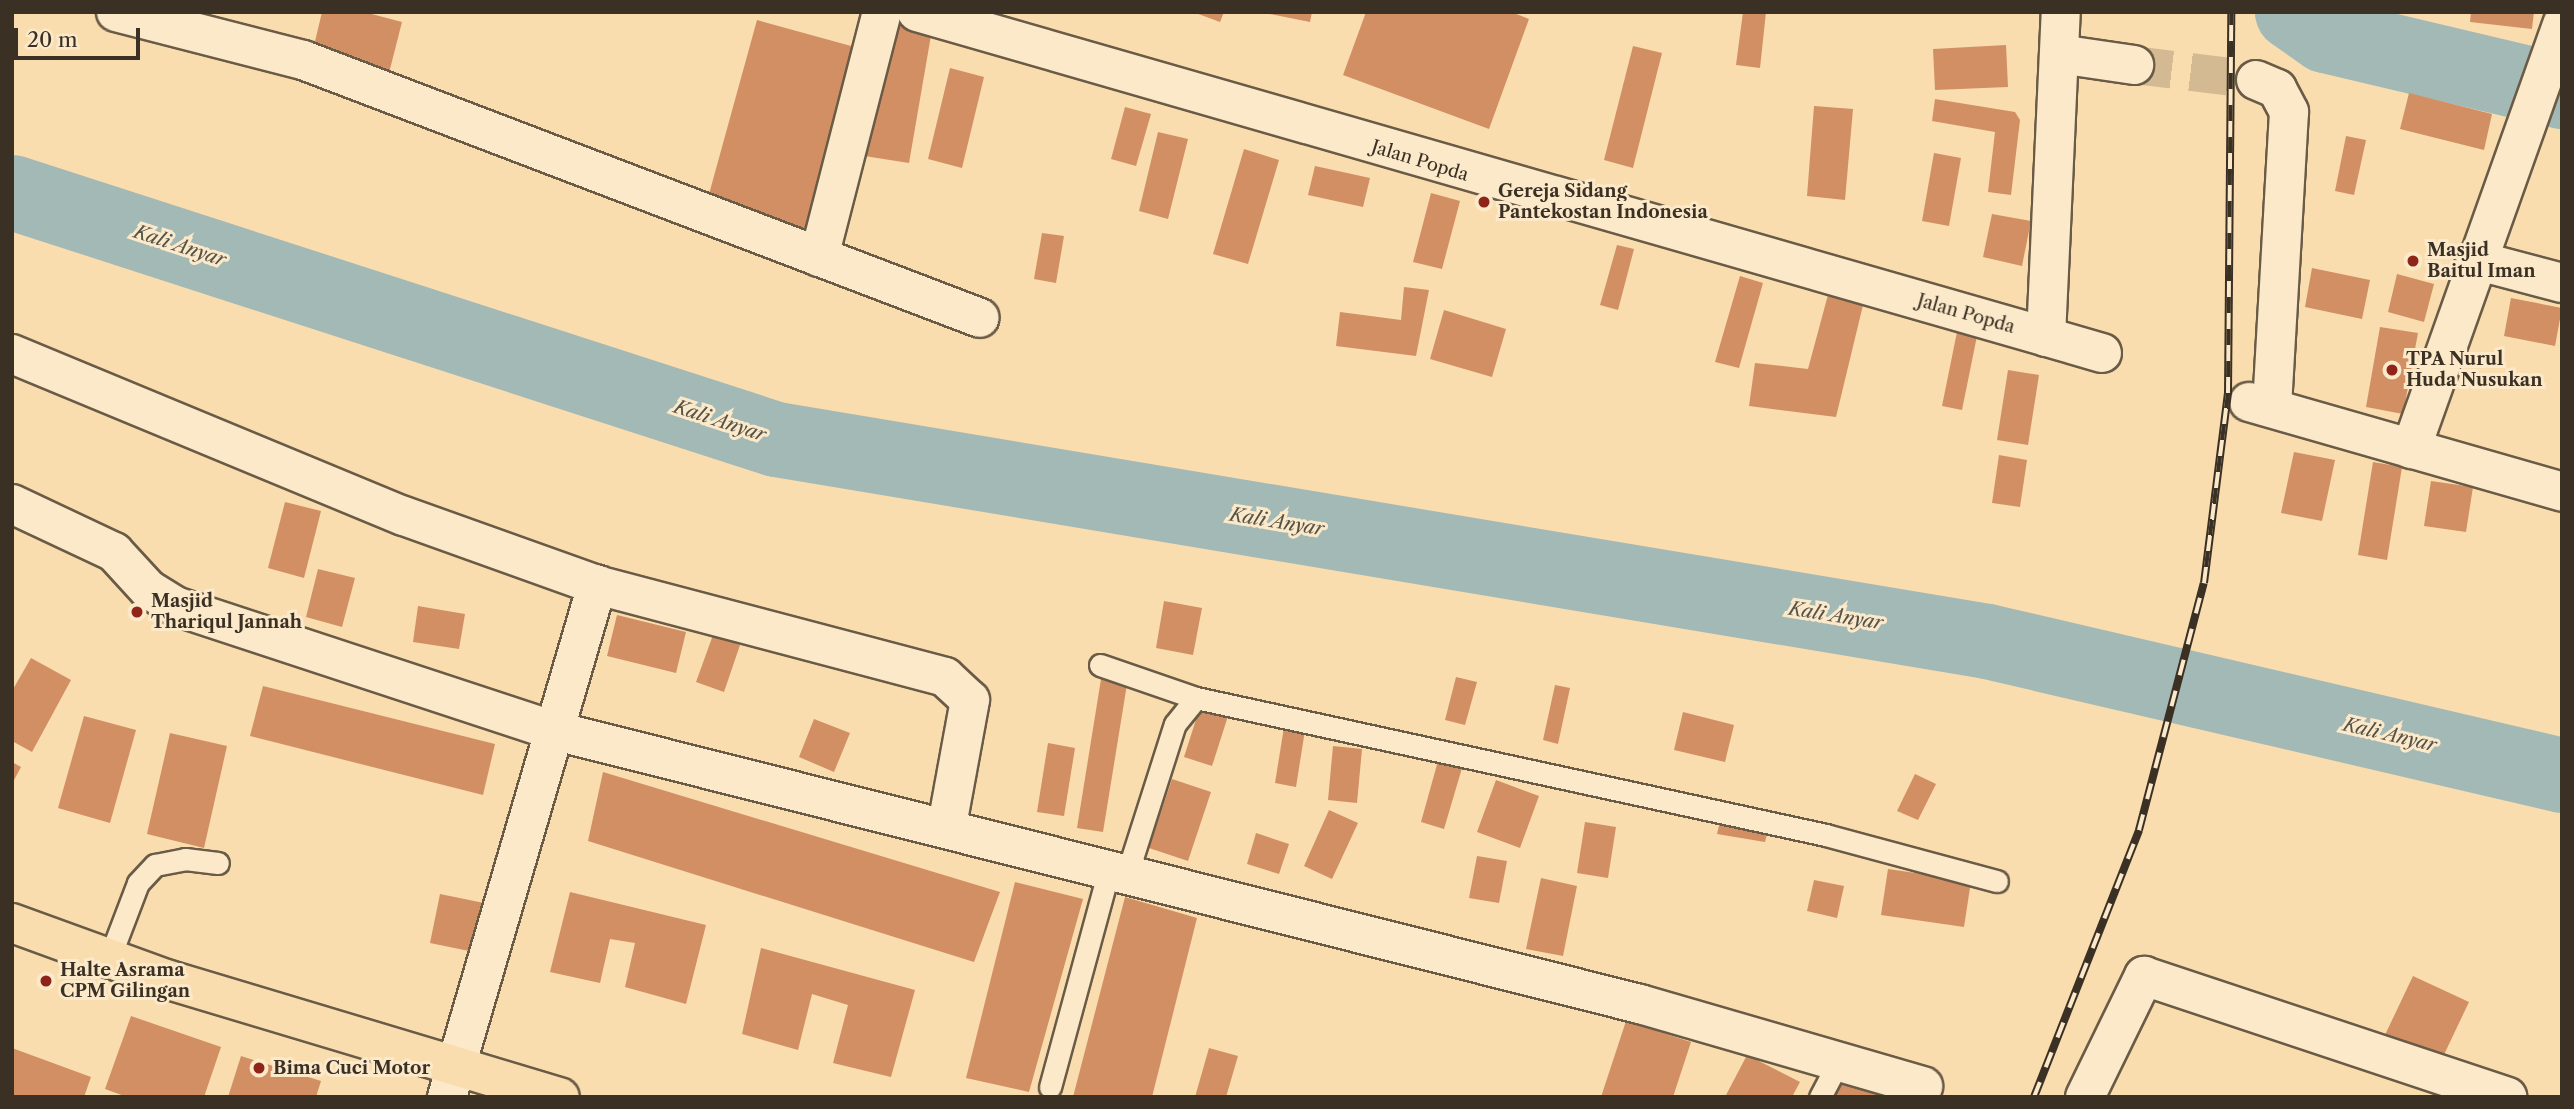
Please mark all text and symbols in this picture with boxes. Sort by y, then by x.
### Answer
scale bar [18,14,144,58]
text: 20 m [27,27,78,52]
street label: Jalan Popda [1369,136,1471,186]
place label: Gereja Sidang Pantekostan Indonesia [1498,181,1708,224]
marker: Gereja Sidang Pantekostan Indonesia [1476,194,1492,210]
water label: Kali Anyar [131,220,229,272]
place label: Masjid Baitul Iman [2427,240,2536,282]
marker: Masjid Baitul Iman [2405,253,2421,269]
street label: Jalan Popda [1915,290,2017,338]
place label: TPA Nurul Huda Nusukan [2406,349,2543,392]
marker: TPA Nurul Huda Nusukan [2384,362,2400,378]
water label: Kali Anyar [671,395,769,447]
water label: Kali Anyar [1228,503,1326,541]
place label: Masjid Thariqul Jannah [151,591,302,634]
water label: Kali Anyar [1787,597,1885,635]
marker: Masjid Thariqul Jannah [129,604,145,620]
water label: Kali Anyar [2341,713,2439,757]
place label: Halte Asrama CPM Gilingan [60,960,190,1002]
marker: Halte Asrama CPM Gilingan [38,973,54,989]
place label: Bima Cuci Motor [273,1057,431,1079]
marker: Bima Cuci Motor [251,1060,267,1076]

